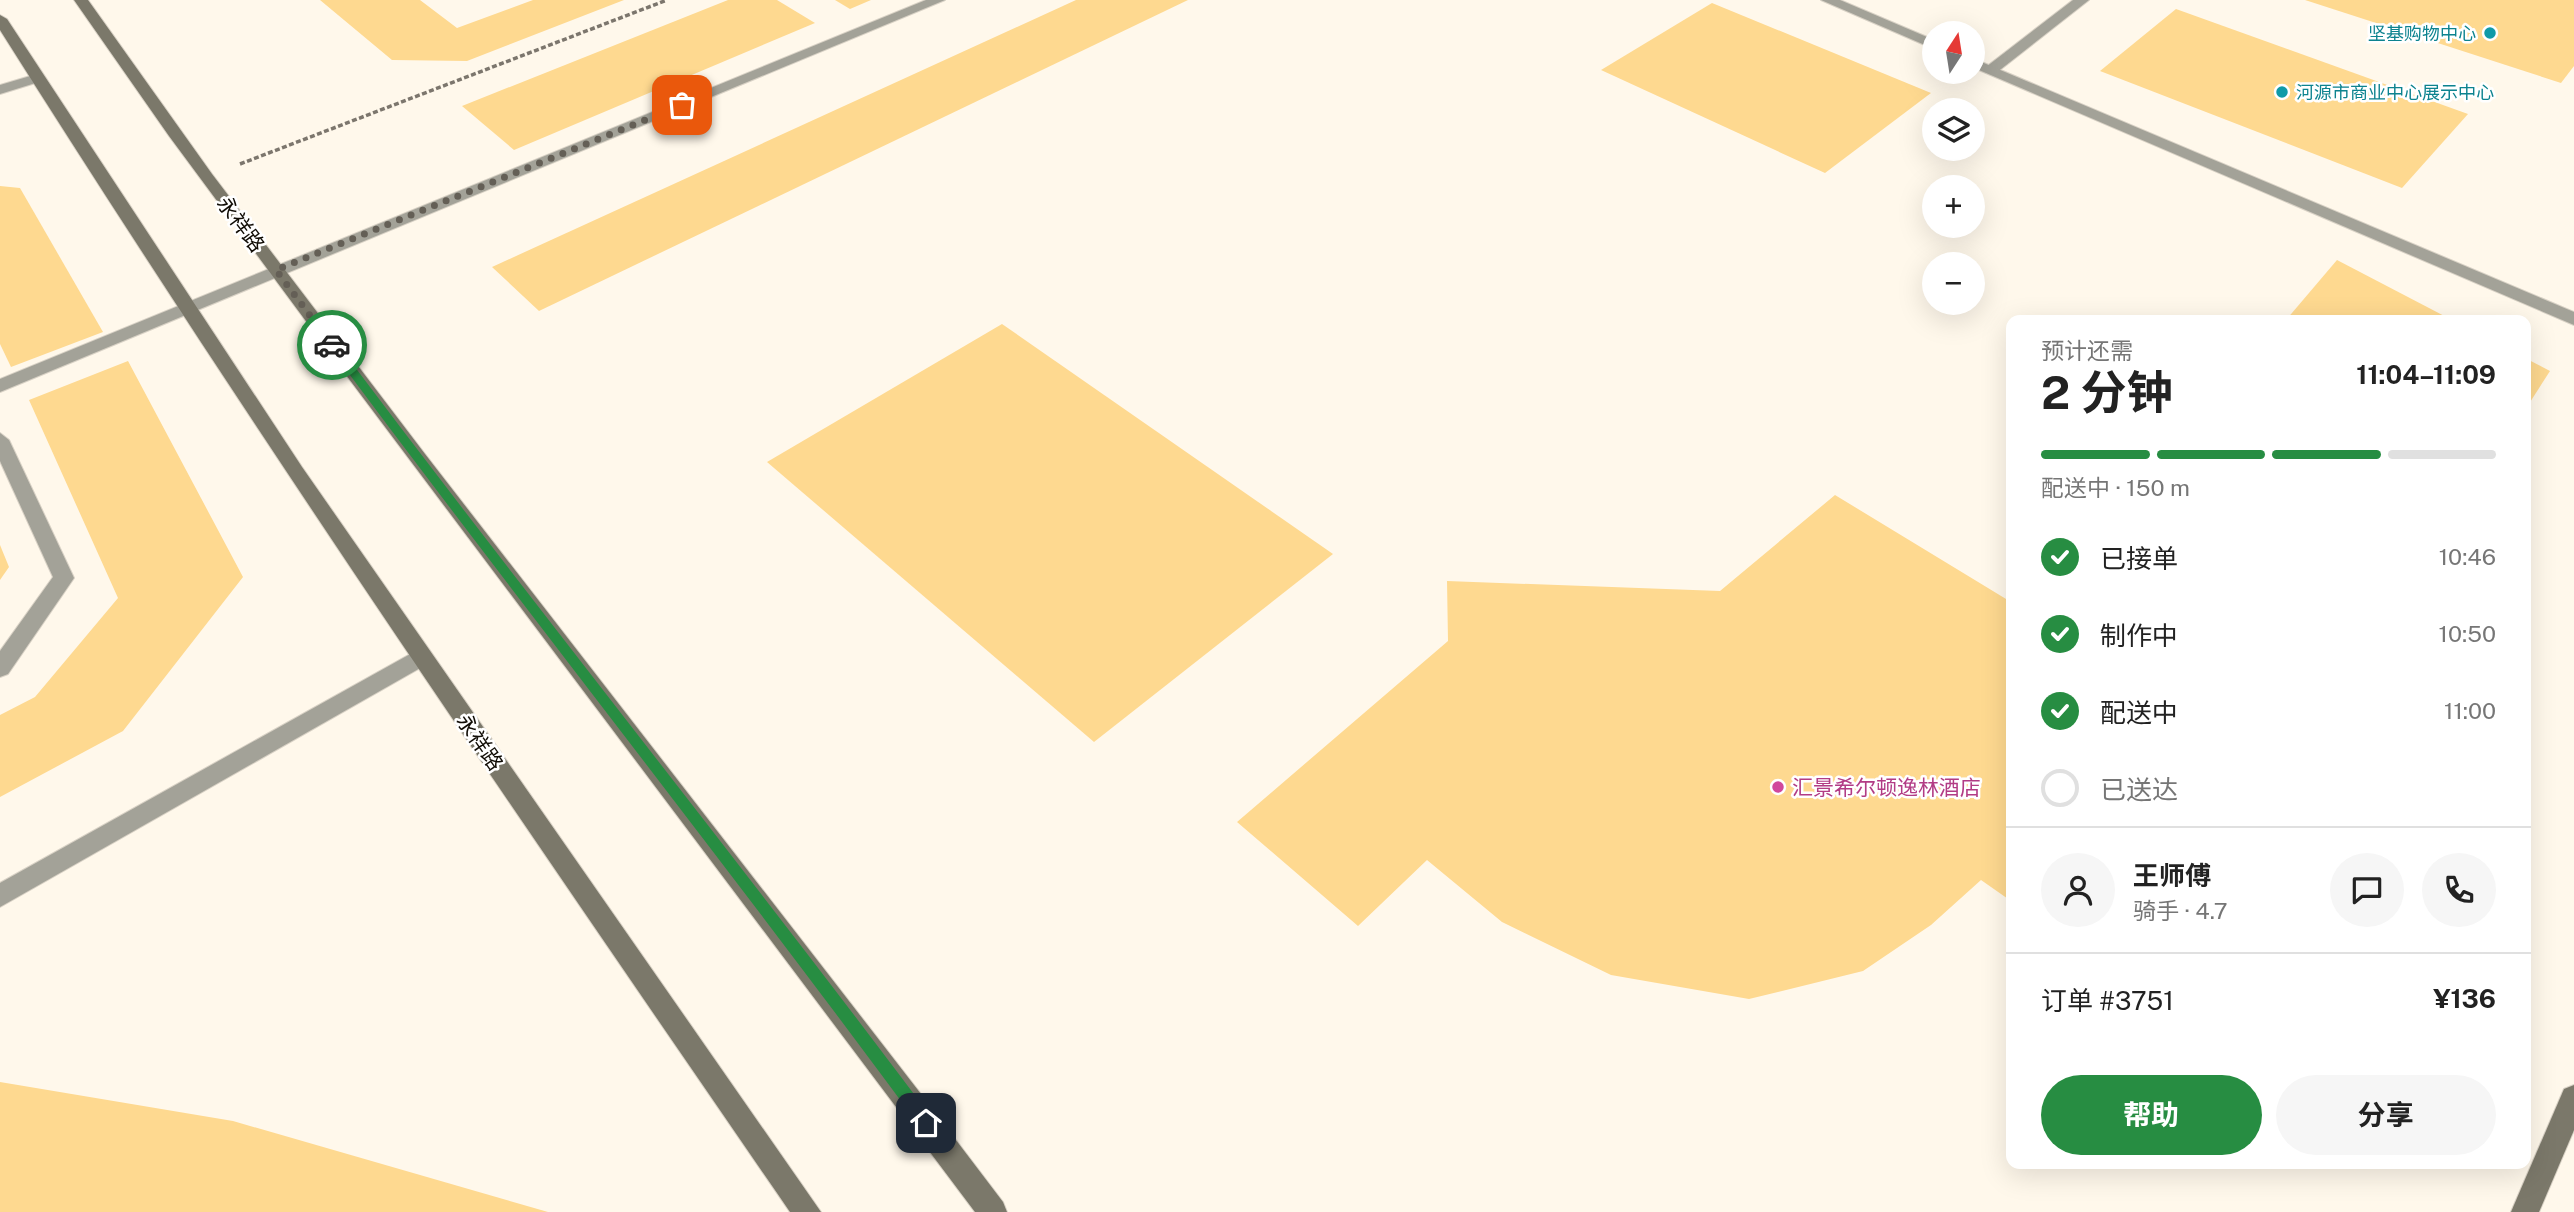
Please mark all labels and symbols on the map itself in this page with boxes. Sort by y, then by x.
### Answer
north arrow [1922,21,1984,84]
place label: 坚基购物中心 [2368,23,2476,44]
marker: 坚基购物中心 [2482,25,2498,41]
pin [652,75,712,135]
place label: 河源市商业中心展示中心 [2296,82,2494,103]
marker: 河源市商业中心展示中心 [2274,84,2290,100]
street label: 永祥路 [212,191,270,257]
courier [297,310,367,380]
street label: 永祥路 [452,709,508,775]
place label: 汇景希尔顿逸林酒店 [1792,775,1981,800]
marker: 汇景希尔顿逸林酒店 [1770,779,1786,795]
pin [896,1093,956,1153]

